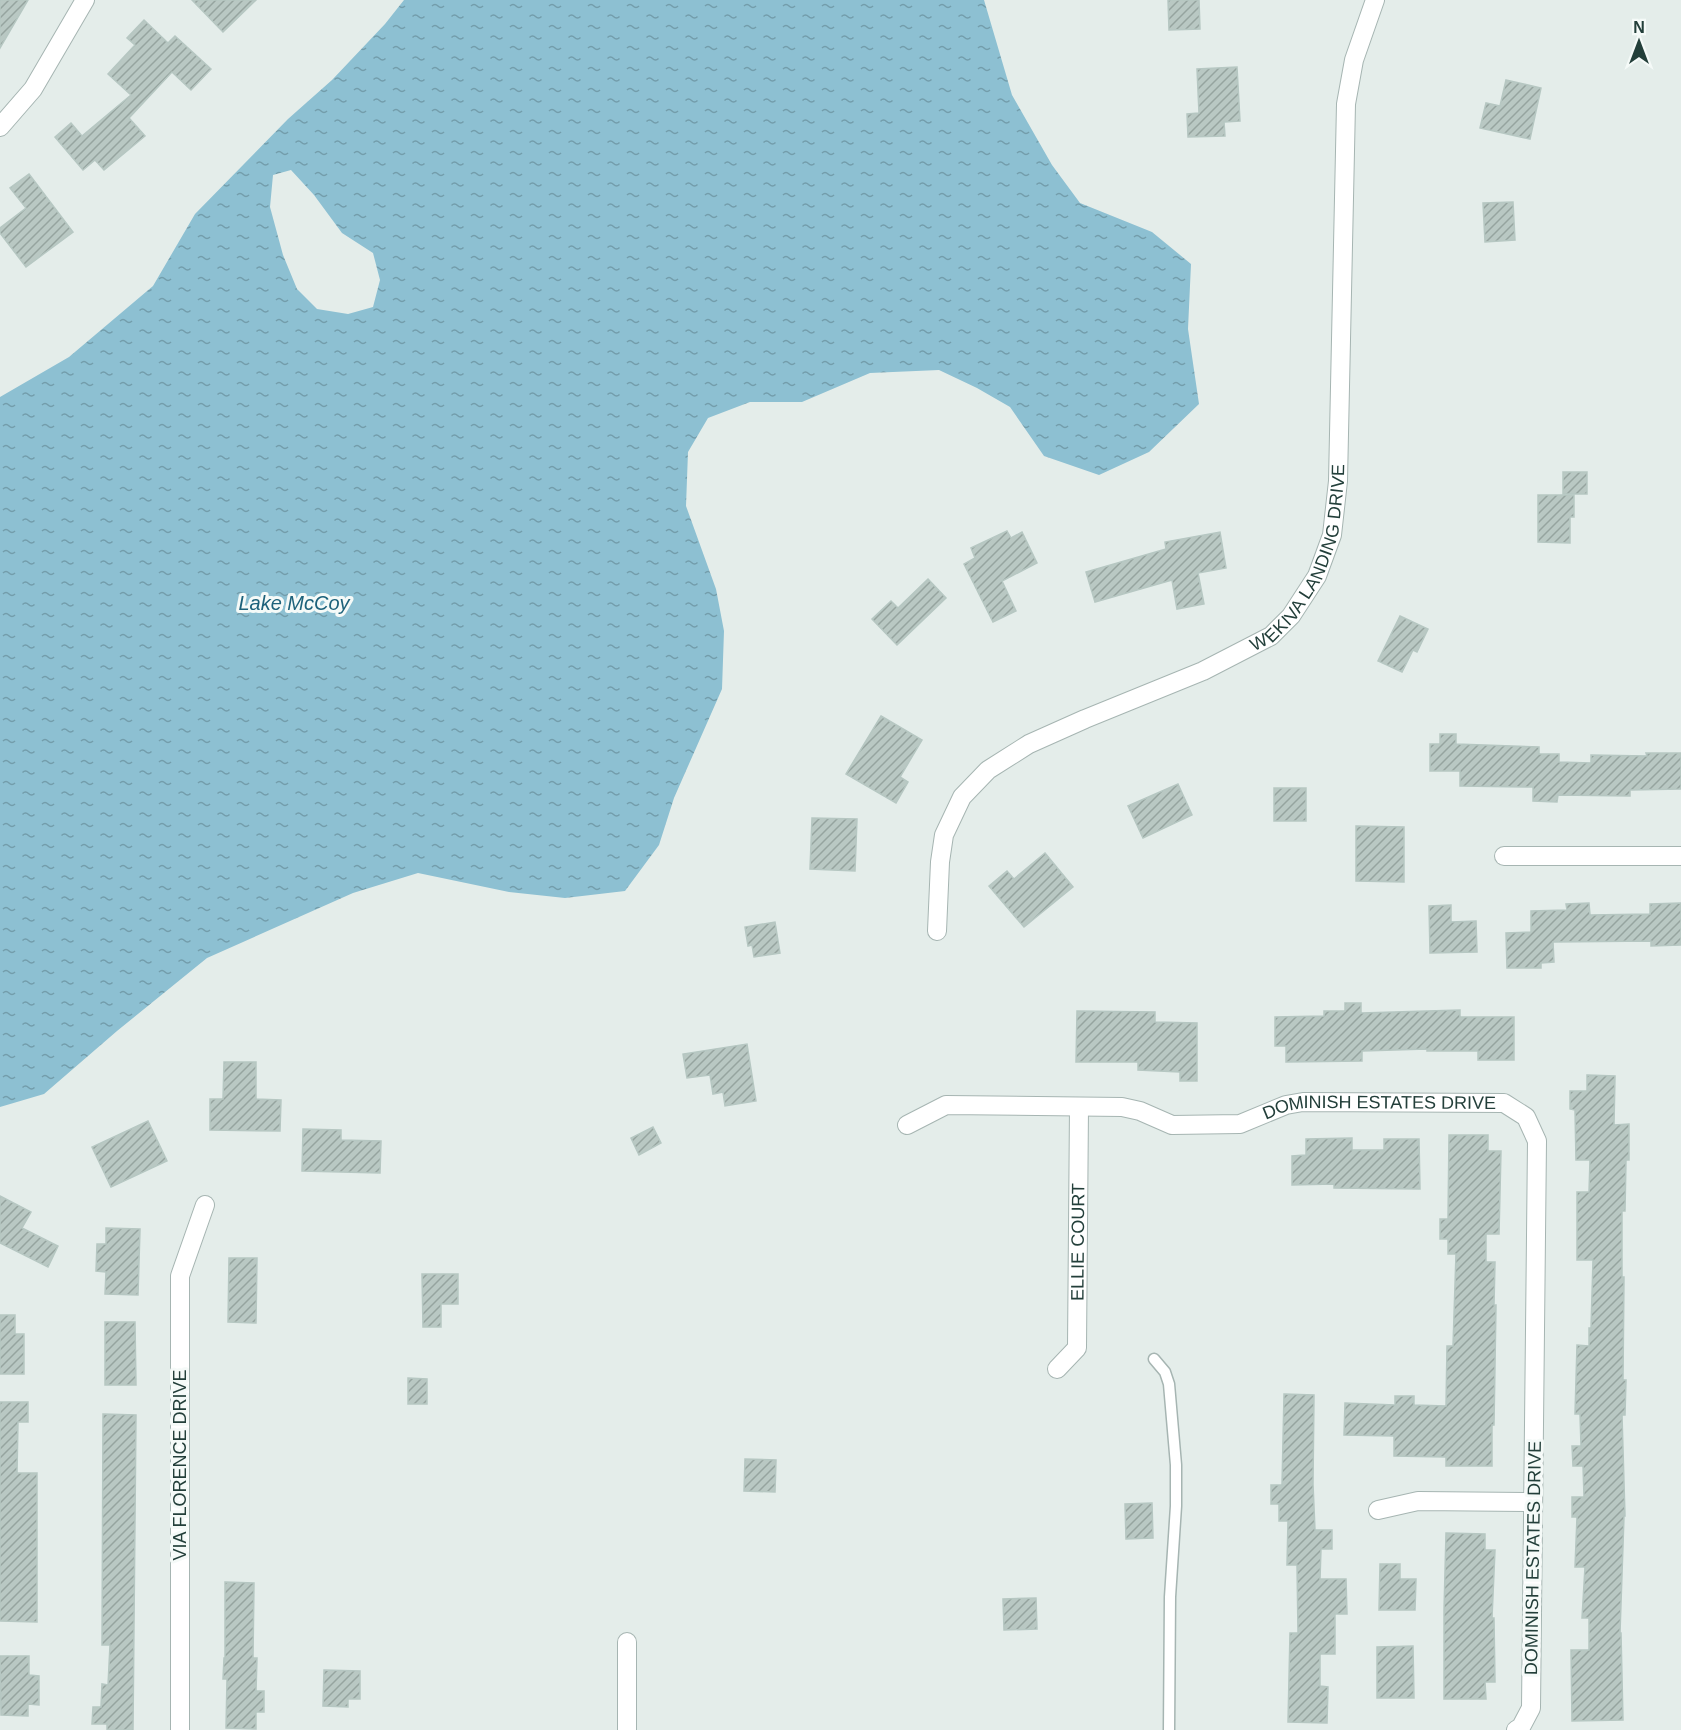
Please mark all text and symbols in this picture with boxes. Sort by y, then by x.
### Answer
north arrow [1609,12,1669,72]
text: N [1633,19,1645,36]
street label: WEKIVA LANDING DRIVE [1247,464,1348,655]
water label: Lake McCoy [238,592,351,614]
street label: DOMINISH ESTATES DRIVE [1260,1092,1496,1124]
street label: ELLIE COURT [1067,1183,1088,1301]
street label: VIA FLORENCE DRIVE [170,1369,190,1561]
street label: DOMINISH ESTATES DRIVE [1521,1441,1545,1675]

